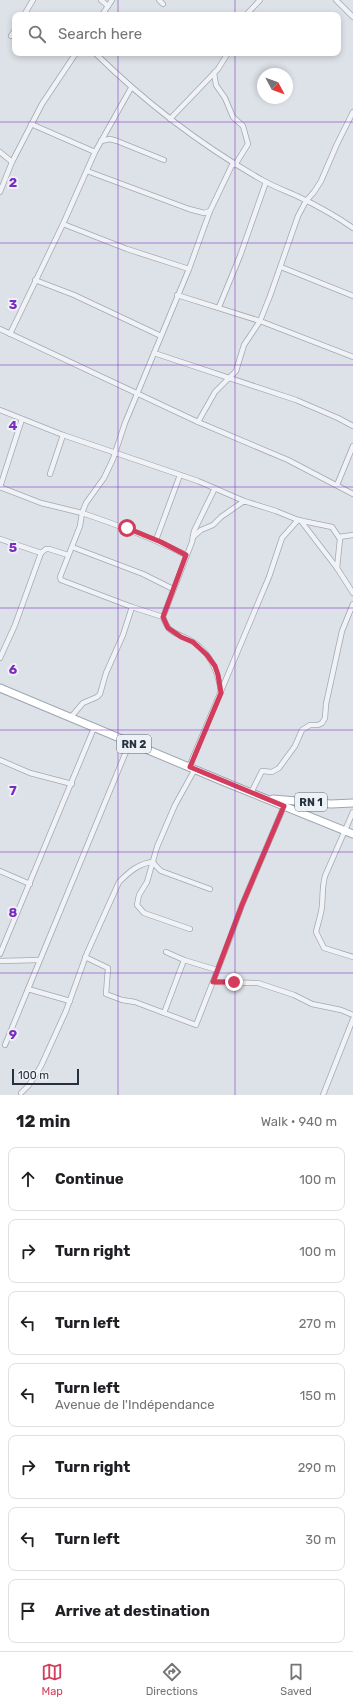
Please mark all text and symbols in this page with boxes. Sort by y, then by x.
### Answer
search box [12,12,341,56]
icon: search [26,23,48,45]
text: Search here [58,25,142,43]
north arrow [257,68,293,104]
text: 2 [9,175,17,190]
text: 3 [9,297,18,312]
text: 4 [9,418,18,433]
route start [118,519,136,537]
text: 5 [9,540,17,555]
text: 6 [9,662,18,677]
road number: RN 2 [117,735,151,753]
text: 7 [9,783,17,798]
road number: RN 1 [295,793,327,811]
text: 8 [9,905,18,920]
route end [225,973,243,991]
text: 9 [9,1027,17,1042]
scale bar [12,1067,79,1086]
text: 100 m [18,1069,49,1082]
text: 12 min [16,1111,71,1131]
text: Walk · 940 m [261,1114,337,1129]
icon: ahead [17,1168,39,1190]
text: Continue [55,1170,124,1188]
text: 100 m [299,1172,336,1187]
icon: right [17,1240,39,1262]
text: Turn right [55,1242,130,1260]
text: 100 m [299,1244,336,1259]
icon: left [17,1312,39,1334]
text: Turn left [55,1314,120,1332]
text: 270 m [299,1316,336,1331]
text: Turn left [55,1379,120,1397]
icon: left [17,1384,39,1406]
text: 150 m [300,1388,336,1403]
text: Avenue de l'Indépendance [55,1397,215,1412]
icon: right [17,1456,39,1478]
text: Turn right [55,1458,130,1476]
text: 290 m [298,1460,336,1475]
icon: left [17,1528,39,1550]
text: Turn left [55,1530,120,1548]
text: 30 m [305,1532,336,1547]
icon: arrive [17,1600,39,1622]
text: Arrive at destination [55,1602,210,1620]
tab: Map [41,1661,63,1698]
tab: Directions [146,1661,198,1698]
tab: Saved [280,1661,312,1698]

